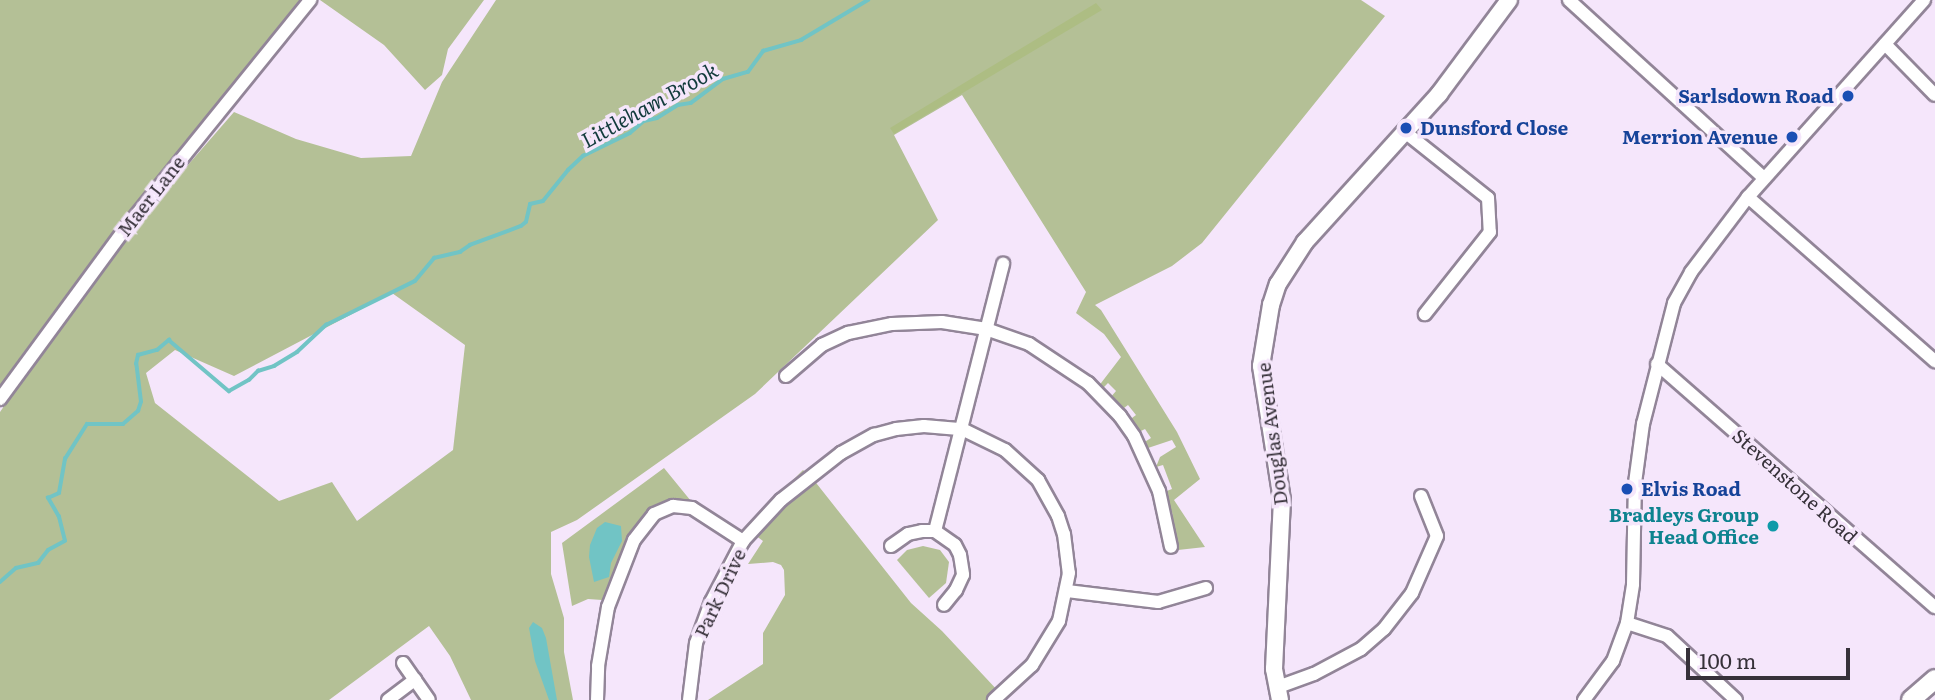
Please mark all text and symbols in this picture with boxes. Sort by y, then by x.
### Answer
water label: Littleham Brook [576,56,722,152]
place label: Sarlsdown Road [1678,85,1834,107]
marker: Sarlsdown Road [1840,88,1856,104]
place label: Dunsford Close [1420,117,1568,139]
marker: Dunsford Close [1398,120,1414,136]
place label: Merrion Avenue [1622,126,1778,148]
marker: Merrion Avenue [1784,129,1800,145]
street label: Maer Lane [113,151,189,241]
street label: Douglas Avenue [1252,361,1292,507]
street label: Stevenstone Road [1728,424,1862,548]
place label: Elvis Road [1641,478,1741,500]
marker: Elvis Road [1619,481,1635,497]
place label: Bradleys Group Head Office [1609,504,1759,548]
marker: Bradleys Group Head Office [1765,518,1781,534]
street label: Park Drive [690,545,750,641]
scale bar [1690,634,1854,678]
text: 100 m [1699,644,1756,675]

